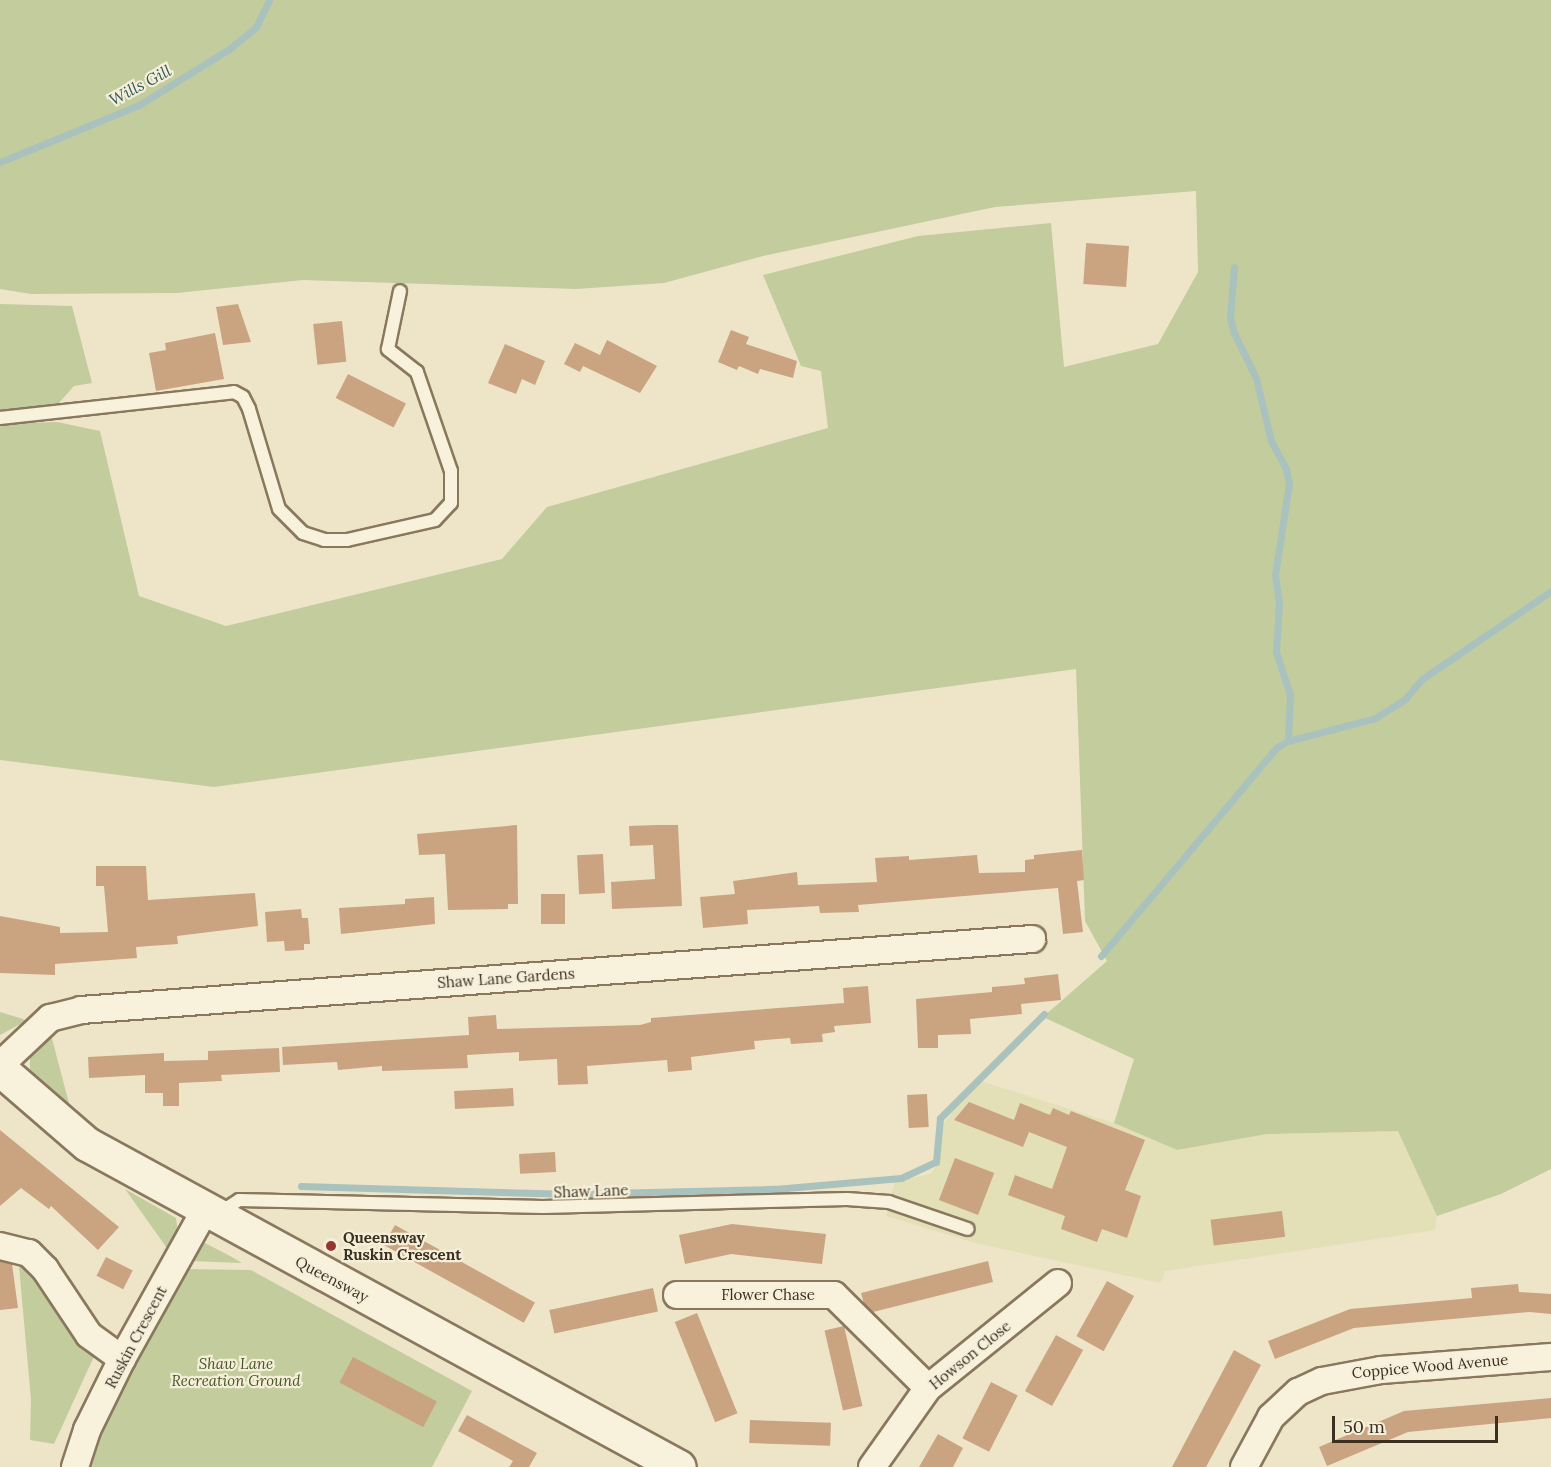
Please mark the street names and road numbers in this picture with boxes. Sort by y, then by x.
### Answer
street label: Shaw Lane Gardens [437,964,575,992]
street label: Shaw Lane [553,1181,629,1201]
street label: Queensway [292,1252,372,1306]
street label: Ruskin Crescent [101,1283,171,1391]
street label: Flower Chase [721,1286,815,1304]
street label: Howson Close [926,1317,1014,1393]
street label: Coppice Wood Avenue [1351,1350,1509,1382]

